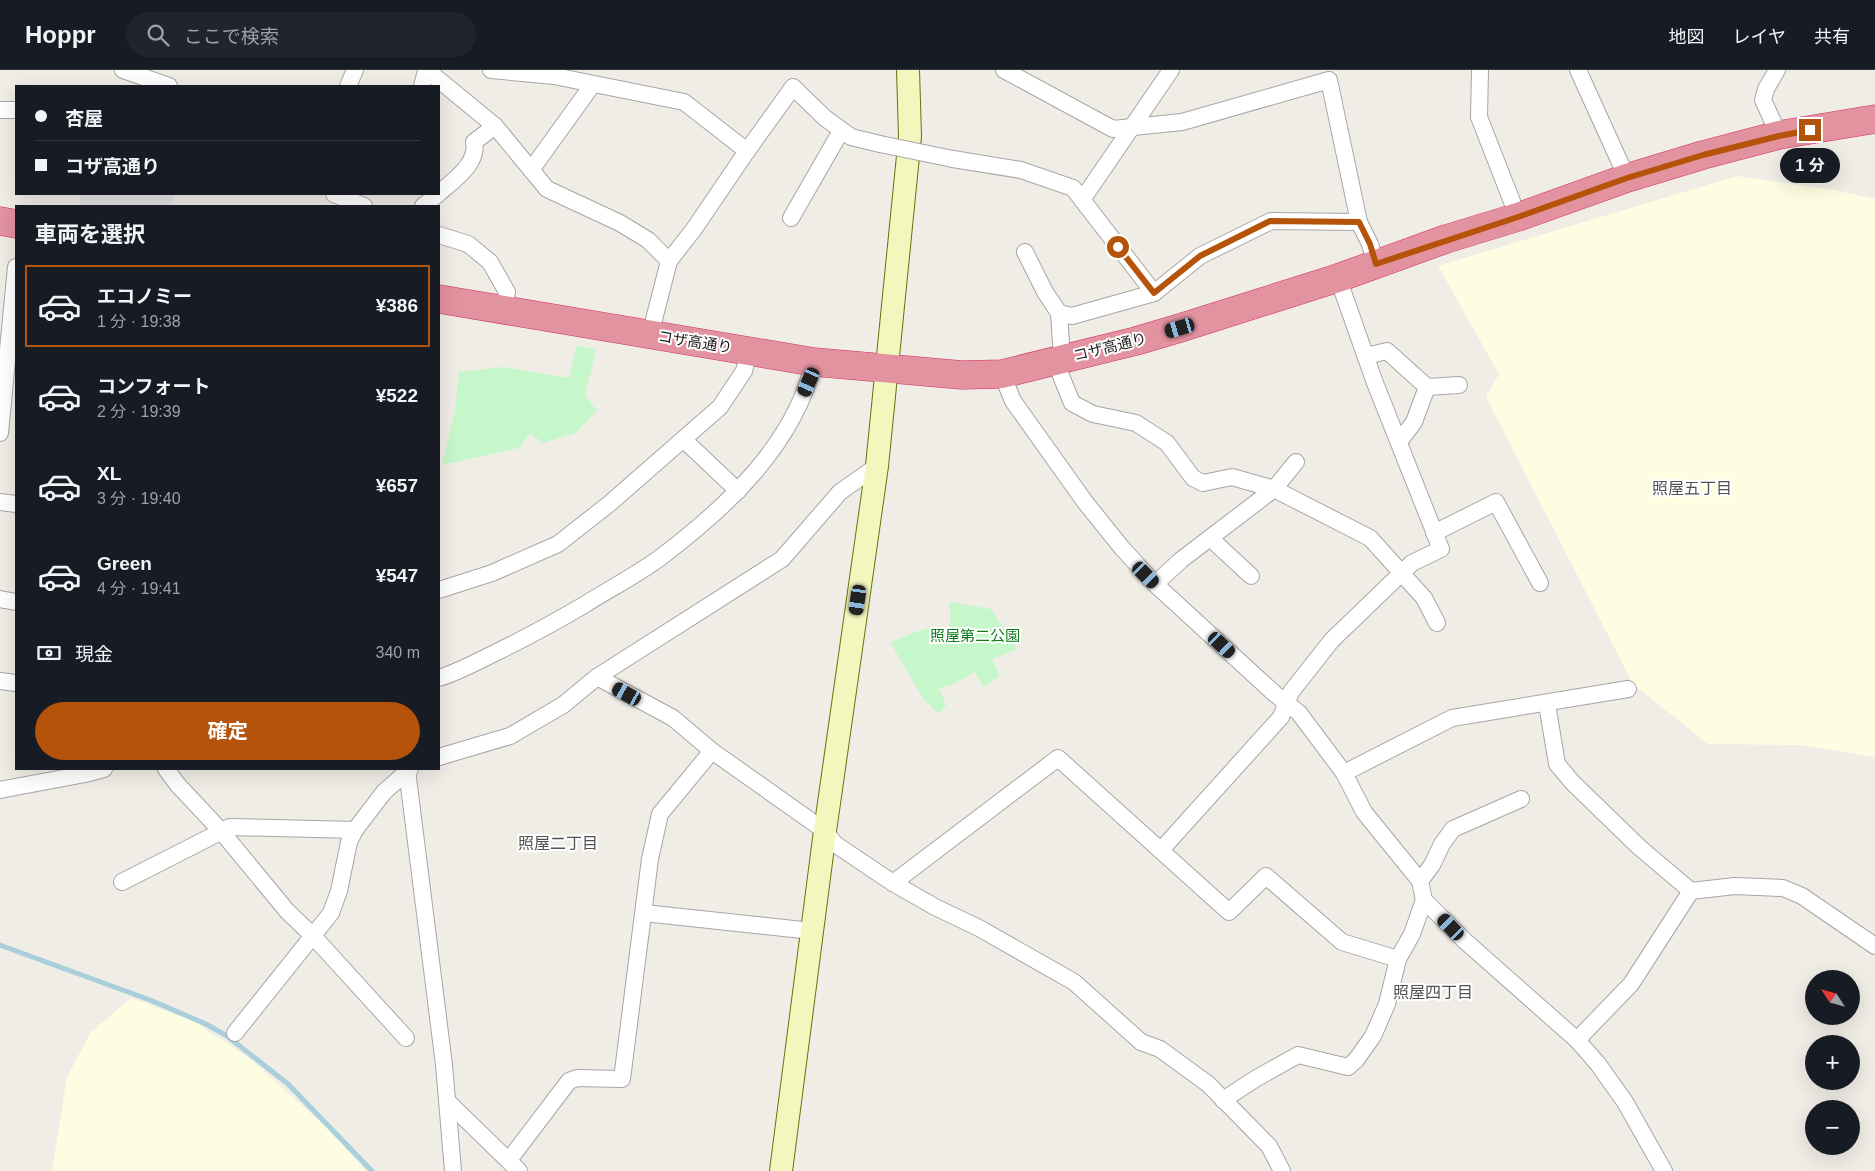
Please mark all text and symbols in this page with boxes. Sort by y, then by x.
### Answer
search box [126,12,476,57]
text: Hoppr [25,21,96,48]
icon: search [144,21,172,49]
text: ここで検索 [184,26,279,47]
text: 地図 [1669,27,1705,47]
text: レイヤ [1733,27,1786,47]
text: 共有 [1814,27,1850,47]
text: 杏屋 [65,108,103,129]
route end [1799,119,1821,141]
callout: 1 分 [1780,148,1840,182]
text: コザ高通り [65,156,160,177]
text: 1 分 [1795,157,1825,174]
text: 車両を選択 [35,222,145,247]
route start [1107,236,1129,258]
icon: car [37,284,82,329]
text: エコノミー [97,286,192,307]
text: ¥386 [376,295,418,316]
text: 1 分 · 19:38 [97,313,181,330]
car [1163,317,1196,339]
street label: コザ高通り [657,327,733,356]
street label: コザ高通り [1071,329,1148,364]
car [796,365,821,399]
icon: car [37,374,82,419]
text: コンフォート [97,376,210,397]
text: ¥522 [376,385,418,406]
text: 2 分 · 19:39 [97,403,181,420]
text: XL [97,463,121,484]
icon: car [37,464,82,509]
text: ¥657 [376,475,418,496]
district label: 照屋五丁目 [1652,480,1732,497]
text: 3 分 · 19:40 [97,490,181,507]
text: Green [97,553,152,574]
icon: car [37,554,82,599]
car [1130,559,1161,591]
text: ¥547 [376,565,418,586]
text: 4 分 · 19:41 [97,580,181,597]
car [848,584,867,616]
park label: 照屋第二公園 [930,627,1020,644]
car [1205,629,1238,661]
icon: cash [35,639,63,667]
text: 現金 [75,644,113,665]
text: 340 m [376,644,420,661]
car [610,680,643,708]
button: 確定 [35,702,420,760]
district label: 照屋二丁目 [518,835,598,852]
car [1435,911,1466,943]
north arrow [1805,970,1860,1025]
map controls [1805,970,1860,1155]
district label: 照屋四丁目 [1393,984,1473,1001]
button: + [1805,1035,1860,1090]
button: − [1805,1100,1860,1155]

